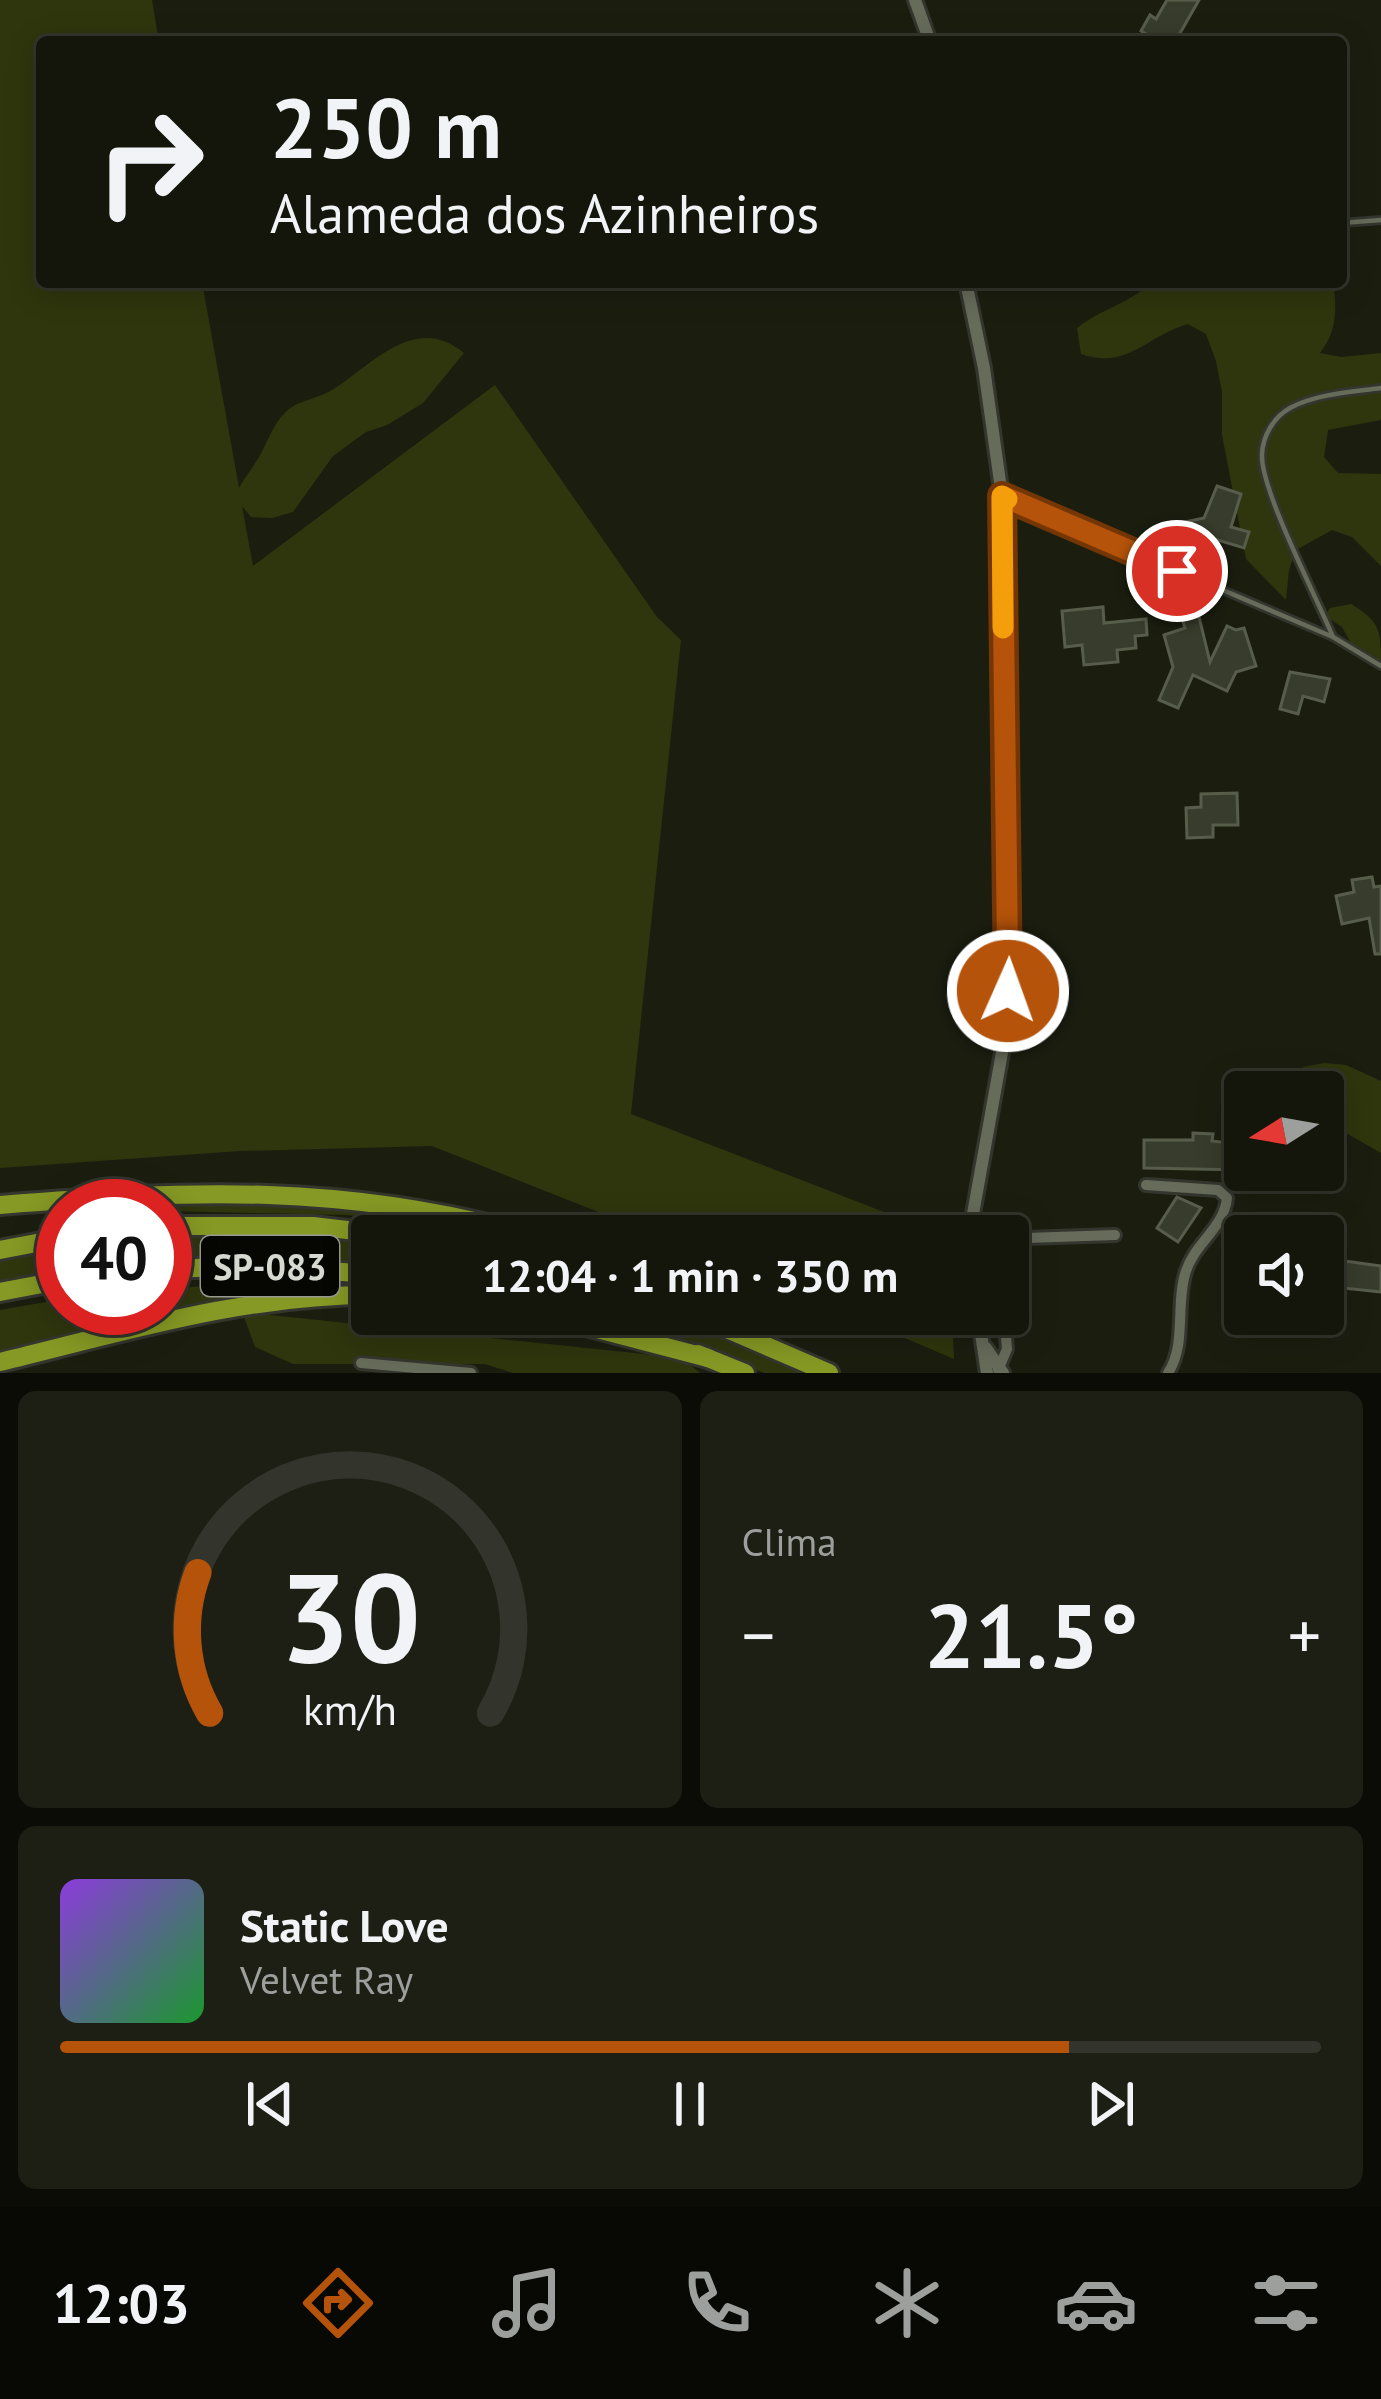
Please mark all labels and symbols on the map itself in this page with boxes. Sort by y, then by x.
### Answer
pin [1126,520,1228,622]
position arrow [945,928,1071,1054]
north arrow [1224,1071,1344,1191]
speed limit sign: 40 [36,1179,192,1335]
road number: SP-083 [201,1236,339,1296]

